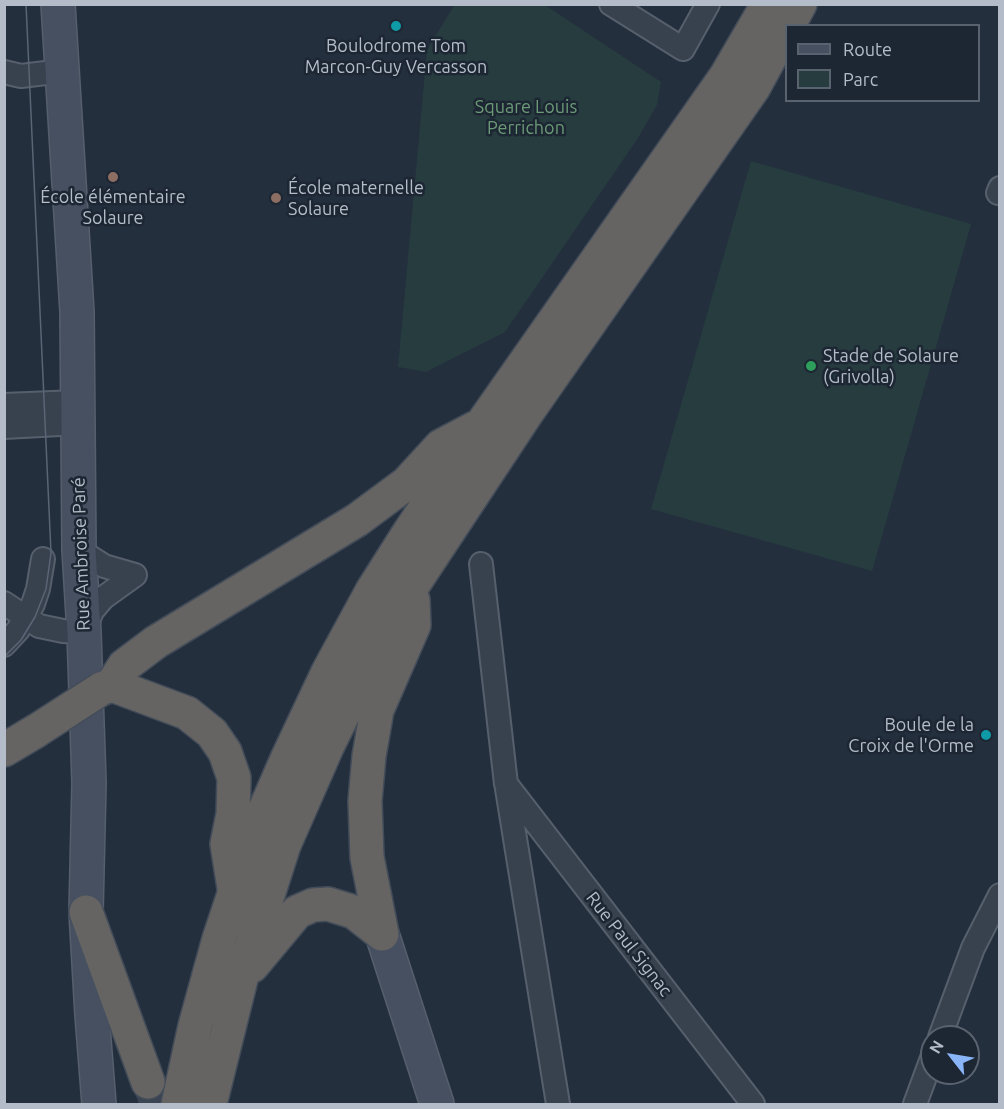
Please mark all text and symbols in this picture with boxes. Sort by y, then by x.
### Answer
marker: Boulodrome Tom Marcon-Guy Vercasson [389,19,403,33]
legend [785,24,980,102]
place label: Boulodrome Tom Marcon-Guy Vercasson [305,35,487,78]
text: Route [843,39,892,59]
text: Parc [843,69,878,89]
park label: Square Louis Perrichon [475,96,577,138]
marker: École élémentaire Solaure [106,170,120,184]
place label: École maternelle Solaure [288,177,424,219]
place label: École élémentaire Solaure [40,186,186,228]
marker: École maternelle Solaure [269,191,283,205]
place label: Stade de Solaure (Grivolla) [823,345,959,388]
marker: Stade de Solaure (Grivolla) [804,359,818,373]
street label: Rue Ambroise Paré [68,477,94,631]
place label: Boule de la Croix de l'Orme [848,714,974,756]
marker: Boule de la Croix de l'Orme [979,728,993,742]
street label: Rue Paul Signac [582,887,676,1001]
north arrow [920,1025,980,1085]
text: N [925,1037,947,1057]

